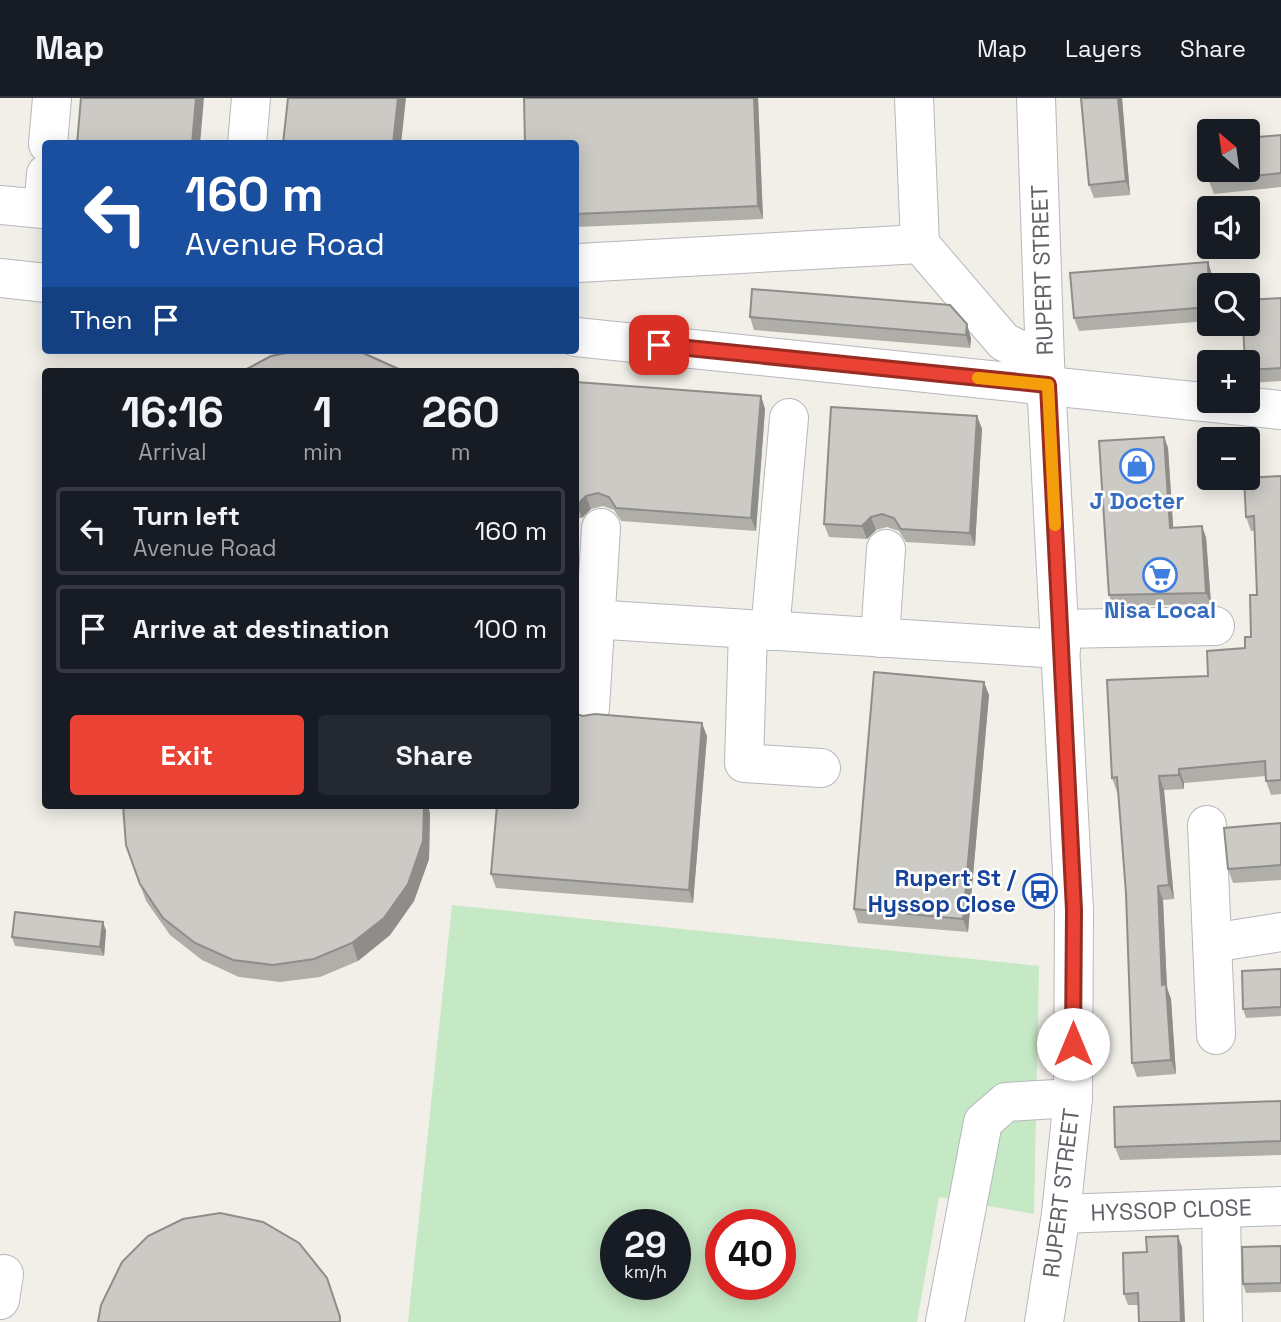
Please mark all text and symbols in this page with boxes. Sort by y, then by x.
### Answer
text: Map [35,27,104,69]
text: Map [977,33,1027,64]
text: Layers [1065,33,1142,64]
text: Share [1180,33,1246,64]
north arrow [1197,119,1260,182]
map controls [1197,119,1260,490]
text: 160 m [185,163,323,225]
icon: left [70,168,161,259]
street label: RUPERT STREET [1024,184,1060,356]
button: sound [1197,196,1260,259]
text: Avenue Road [185,224,385,264]
button: search [1197,273,1260,336]
icon: arrive [147,301,185,339]
text: Then [70,303,133,337]
pin [629,315,689,375]
icon: arrive [640,326,678,364]
button: + [1197,350,1260,413]
text: 16:16 [121,386,224,439]
text: 1 [313,386,332,439]
text: 260 [422,386,500,439]
button: − [1197,427,1260,490]
text: Arrival [138,437,207,467]
text: min [303,437,342,467]
text: m [451,437,471,467]
shop icon: J Docter [1118,447,1156,485]
place label: J Docter [1090,486,1184,516]
text: Turn left [133,499,240,533]
icon: left [74,512,112,550]
text: 160 m [475,514,547,548]
text: Avenue Road [133,533,277,563]
supermarket icon: Nisa Local [1141,556,1179,594]
place label: Nisa Local [1104,595,1216,625]
icon: arrive [74,610,112,648]
text: Arrive at destination [133,612,390,646]
text: 100 m [474,612,547,646]
button: Exit [70,715,304,795]
button: Share [318,715,551,795]
place label: Rupert St / Hyssop Close [868,863,1017,919]
bus stop icon: Rupert St / Hyssop Close [1021,872,1059,910]
position arrow [1036,1007,1110,1081]
street label: RUPERT STREET [1036,1107,1086,1279]
street label: HYSSOP CLOSE [1090,1192,1252,1228]
speed limit sign: 40 [705,1209,796,1300]
text: 29 [624,1223,667,1267]
text: km/h [624,1260,667,1283]

